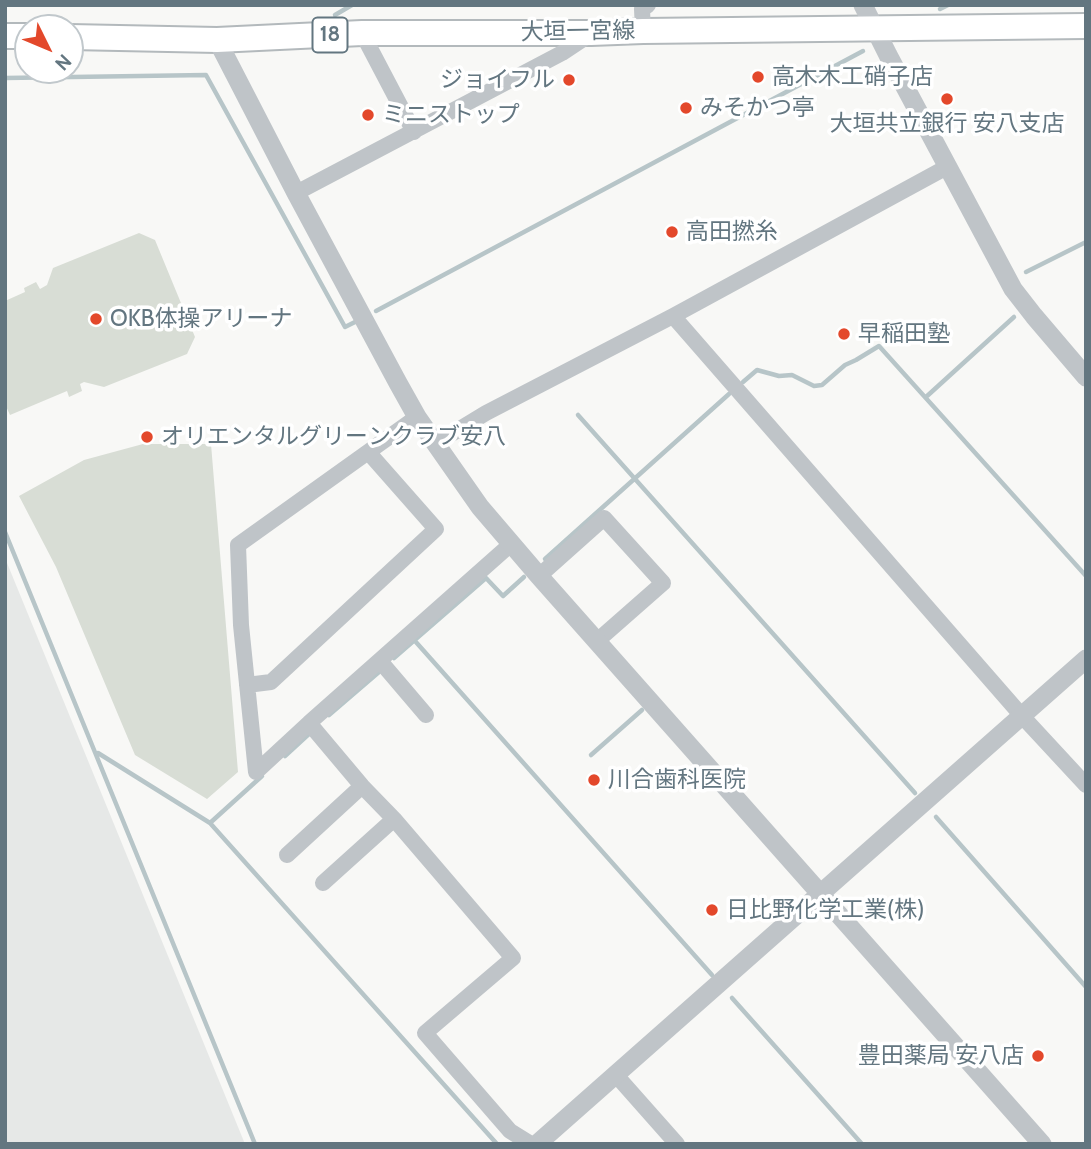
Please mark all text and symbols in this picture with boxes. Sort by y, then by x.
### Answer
north arrow [14,14,84,84]
street label: 大垣一宮線 [520,17,636,47]
road number: 18 [312,18,348,52]
text: N [50,50,76,75]
place label: 高木木工硝子店 [772,63,933,91]
place label: ジョイフル [440,66,555,94]
marker: 高木木工硝子店 [750,69,766,85]
marker: ジョイフル [561,72,577,88]
marker: 大垣共立銀行 安八支店 [939,91,955,107]
place label: みそかつ亭 [700,94,815,122]
marker: みそかつ亭 [678,100,694,116]
place label: ミニストップ [382,101,520,129]
marker: ミニストップ [360,107,376,123]
place label: 大垣共立銀行 安八支店 [829,110,1065,138]
place label: 高田撚糸 [686,218,778,246]
marker: 高田撚糸 [664,224,680,240]
place label: OKB体操アリーナ [110,305,292,333]
marker: OKB体操アリーナ [88,311,104,327]
place label: 早稲田塾 [858,320,950,348]
marker: 早稲田塾 [836,326,852,342]
place label: オリエンタルグリーンクラブ安八 [161,423,506,451]
marker: オリエンタルグリーンクラブ安八 [139,429,155,445]
place label: 川合歯科医院 [608,766,746,794]
marker: 川合歯科医院 [586,772,602,788]
place label: 日比野化学工業(株) [726,896,924,924]
marker: 日比野化学工業(株) [704,902,720,918]
place label: 豊田薬局 安八店 [858,1042,1024,1070]
marker: 豊田薬局 安八店 [1030,1048,1046,1064]

